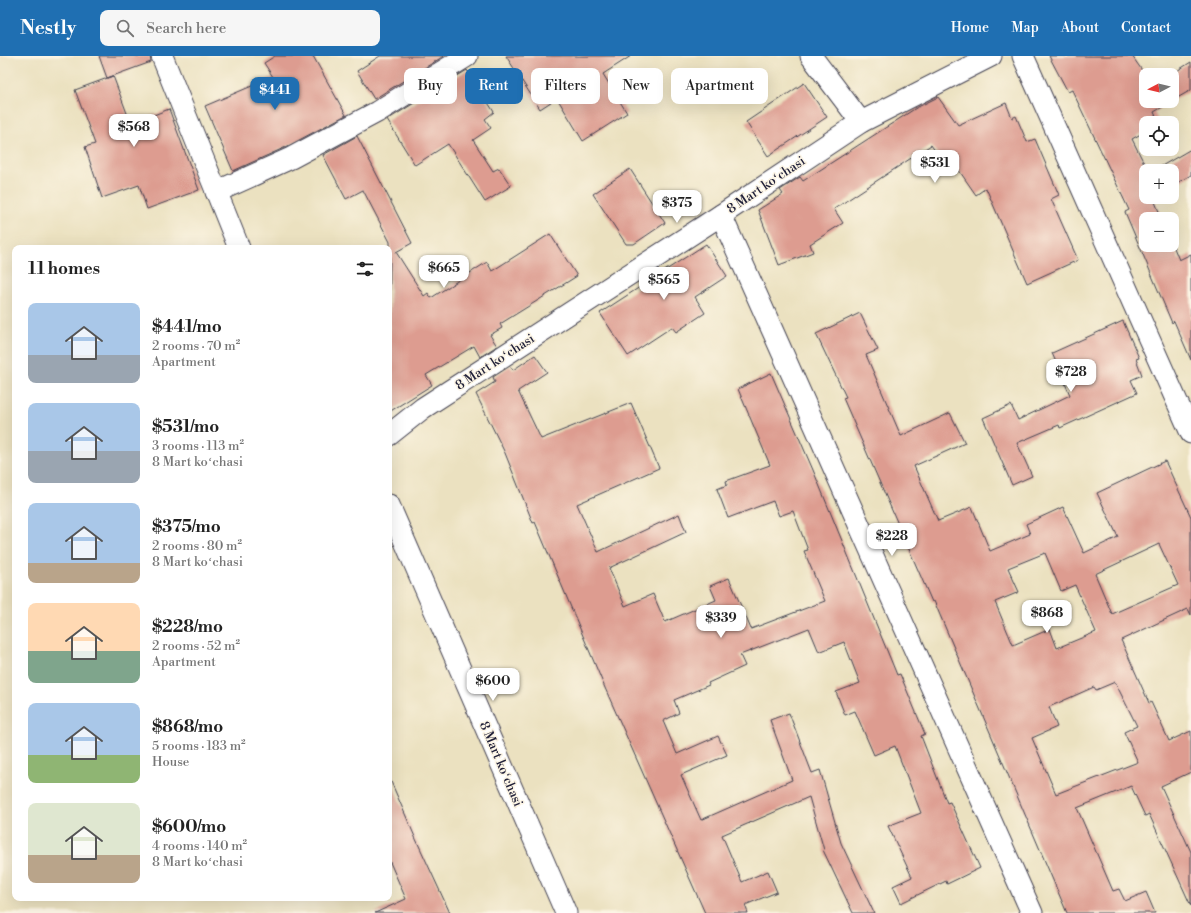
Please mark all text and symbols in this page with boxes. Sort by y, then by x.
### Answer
search box [100,10,380,46]
text: Nestly [20,16,76,40]
icon: search [114,17,136,39]
text: Search here [146,19,226,38]
text: Home [951,19,989,37]
text: Map [1011,19,1039,37]
text: About [1061,19,1099,37]
text: Contact [1121,19,1171,37]
chip: Buy [404,68,457,104]
chip: Rent [465,68,523,104]
chip: Filters [531,68,600,104]
chip: New [608,68,663,104]
chip: Apartment [671,68,768,104]
north arrow [1139,68,1179,108]
map controls [1139,68,1179,252]
pin: $441 [251,77,299,111]
text: $441 [259,82,291,98]
pin: $568 [110,114,158,148]
button: locate [1139,116,1179,156]
text: $568 [118,119,150,135]
pin: $531 [911,150,959,184]
street label: 8 Mart koʻchasi [724,153,808,217]
text: $531 [920,155,950,171]
button: + [1139,164,1179,204]
pin: $375 [653,190,701,224]
text: $375 [662,195,692,211]
button: − [1139,212,1179,252]
pin: $665 [420,255,468,289]
text: 11 homes [28,258,100,280]
icon: filters [354,258,376,280]
text: $665 [428,260,460,276]
pin: $565 [640,267,688,301]
text: $565 [648,272,680,288]
text: $441/mo [152,316,222,338]
icon: home [60,319,108,367]
street label: 8 Mart koʻchasi [452,331,538,393]
text: 2 rooms · 70 m² [152,338,240,354]
text: Apartment [152,354,216,370]
pin: $728 [1047,359,1095,393]
text: $728 [1055,364,1087,380]
text: $531/mo [152,416,219,438]
icon: home [60,419,108,467]
text: 3 rooms · 113 m² [152,438,244,454]
text: 8 Mart koʻchasi [152,454,243,470]
text: $375/mo [152,516,221,538]
icon: home [60,519,108,567]
pin: $228 [868,523,916,557]
text: $228 [876,528,908,544]
text: 2 rooms · 80 m² [152,538,242,554]
text: 8 Mart koʻchasi [152,554,243,570]
pin: $868 [1023,600,1071,634]
pin: $339 [697,605,745,639]
text: $868 [1031,605,1063,621]
text: $339 [705,610,737,626]
text: $228/mo [152,616,223,638]
icon: home [60,619,108,667]
text: 2 rooms · 52 m² [152,638,240,654]
text: Apartment [152,654,216,670]
pin: $600 [469,668,517,702]
text: $600 [476,673,510,689]
text: $868/mo [152,716,223,738]
icon: home [60,719,108,767]
street label: 8 Mart koʻchasi [476,719,526,809]
text: 5 rooms · 183 m² [152,738,246,754]
text: House [152,754,189,770]
text: $600/mo [152,816,226,838]
icon: home [60,819,108,867]
text: 4 rooms · 140 m² [152,838,247,854]
text: 8 Mart koʻchasi [152,854,243,870]

